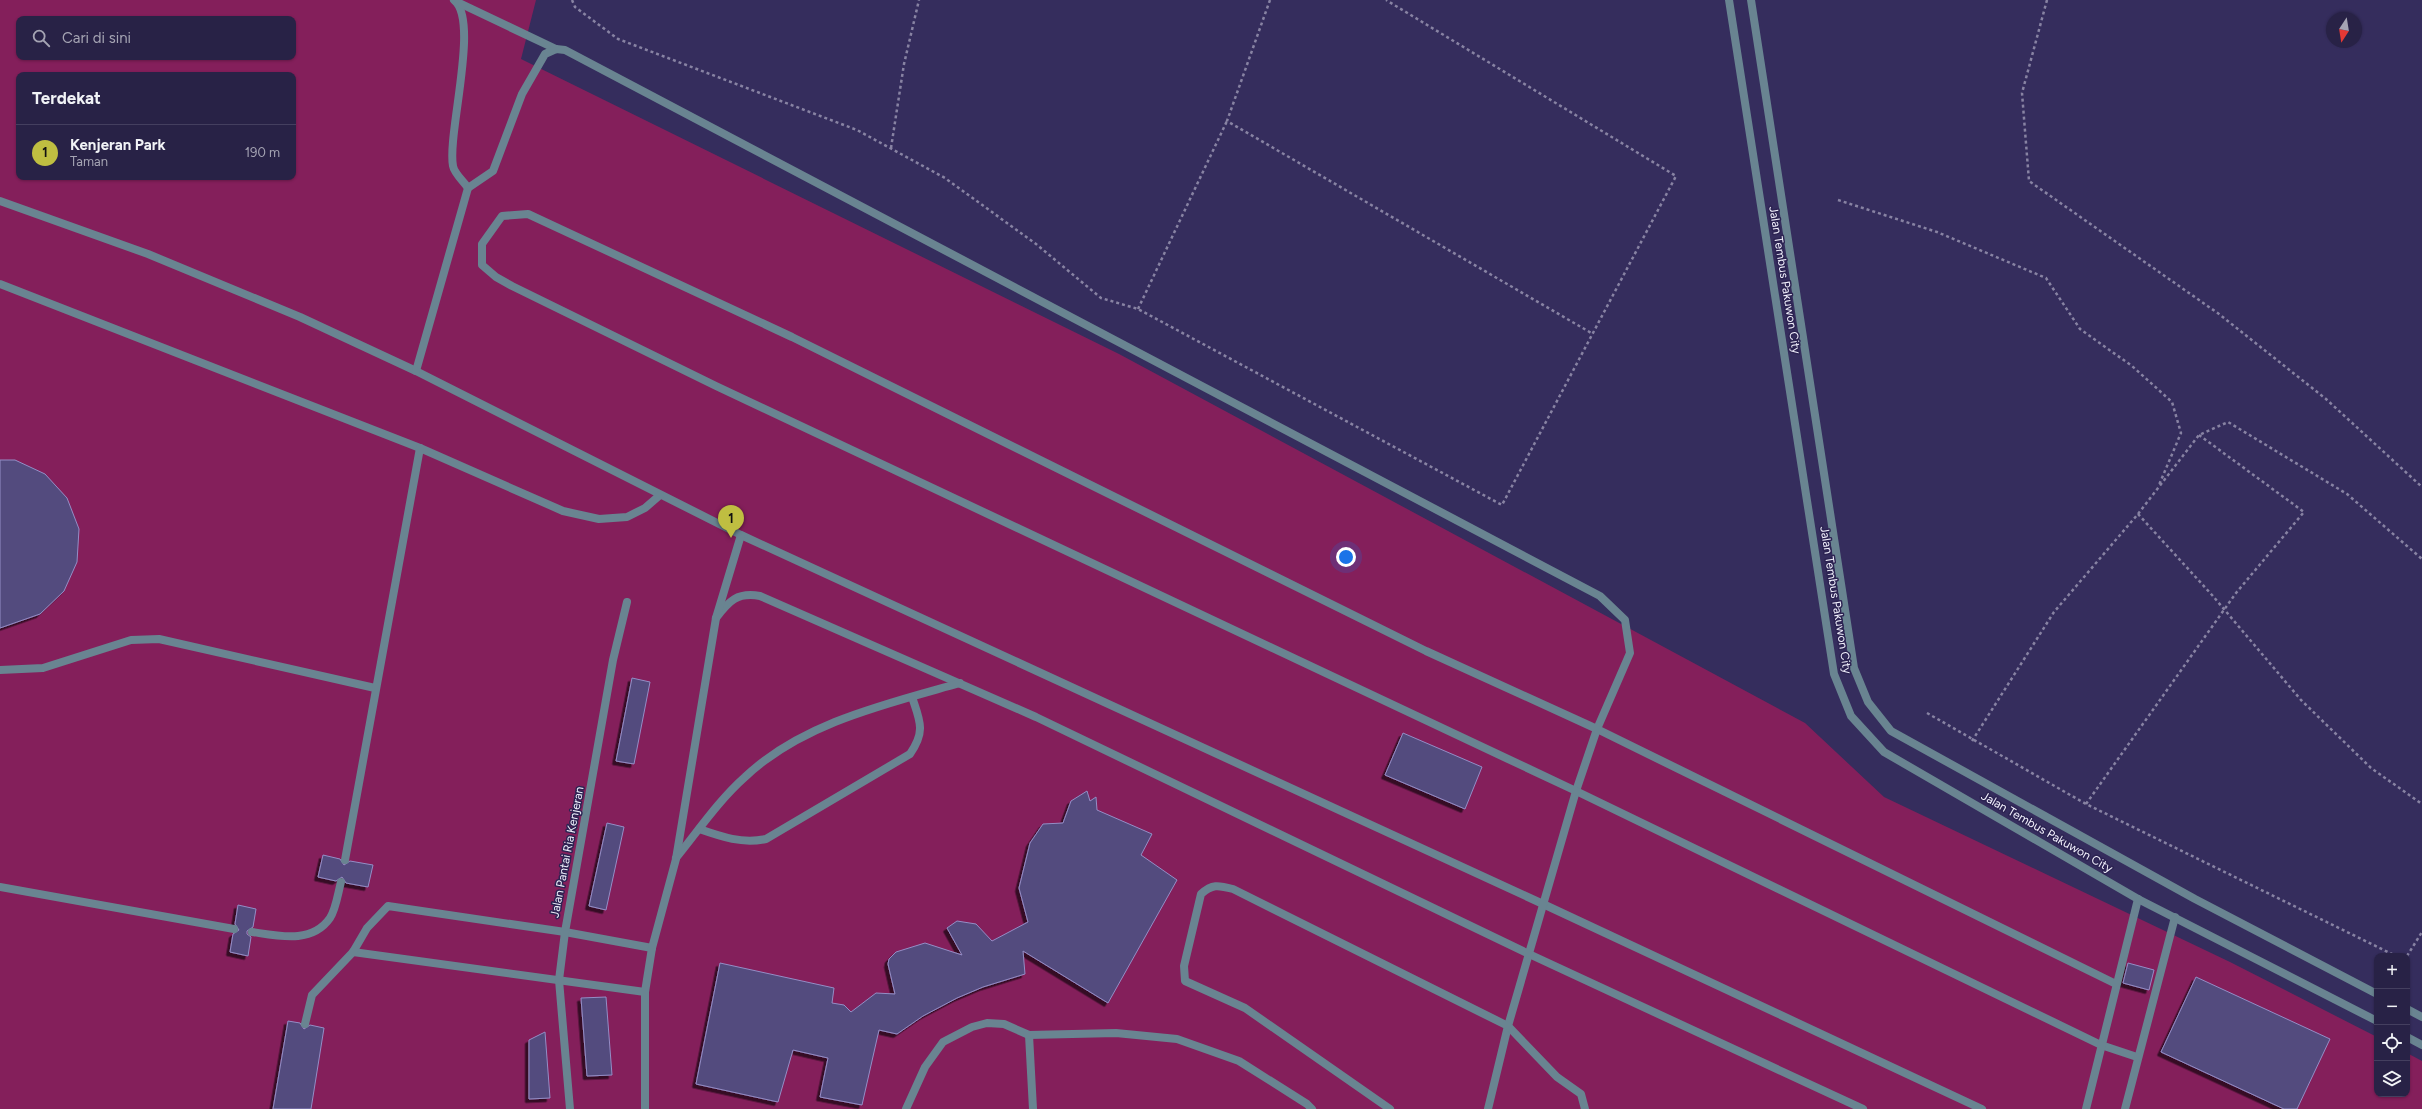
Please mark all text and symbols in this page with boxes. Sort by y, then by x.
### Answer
north arrow [2326,12,2362,48]
search box [16,16,296,60]
icon: search [30,27,52,49]
text: Cari di sini [62,29,131,47]
text: Terdekat [32,88,101,108]
text: Kenjeran Park [70,136,165,154]
text: 1 [42,145,48,160]
text: 190 m [245,145,280,160]
text: Taman [70,154,108,169]
street label: Jalan Tembus Pakuwon City [1766,205,1804,355]
pin: 1 [718,505,744,538]
street label: Jalan Tembus Pakuwon City [1817,525,1855,675]
your location [1336,547,1356,567]
street label: Jalan Pantai Ria Kenjeran [547,785,587,919]
street label: Jalan Tembus Pakuwon City [1979,789,2116,876]
map controls [2374,953,2410,1097]
button: + [2374,953,2410,989]
button: − [2374,989,2410,1025]
button: locate [2374,1025,2410,1061]
button: layers [2374,1061,2410,1097]

